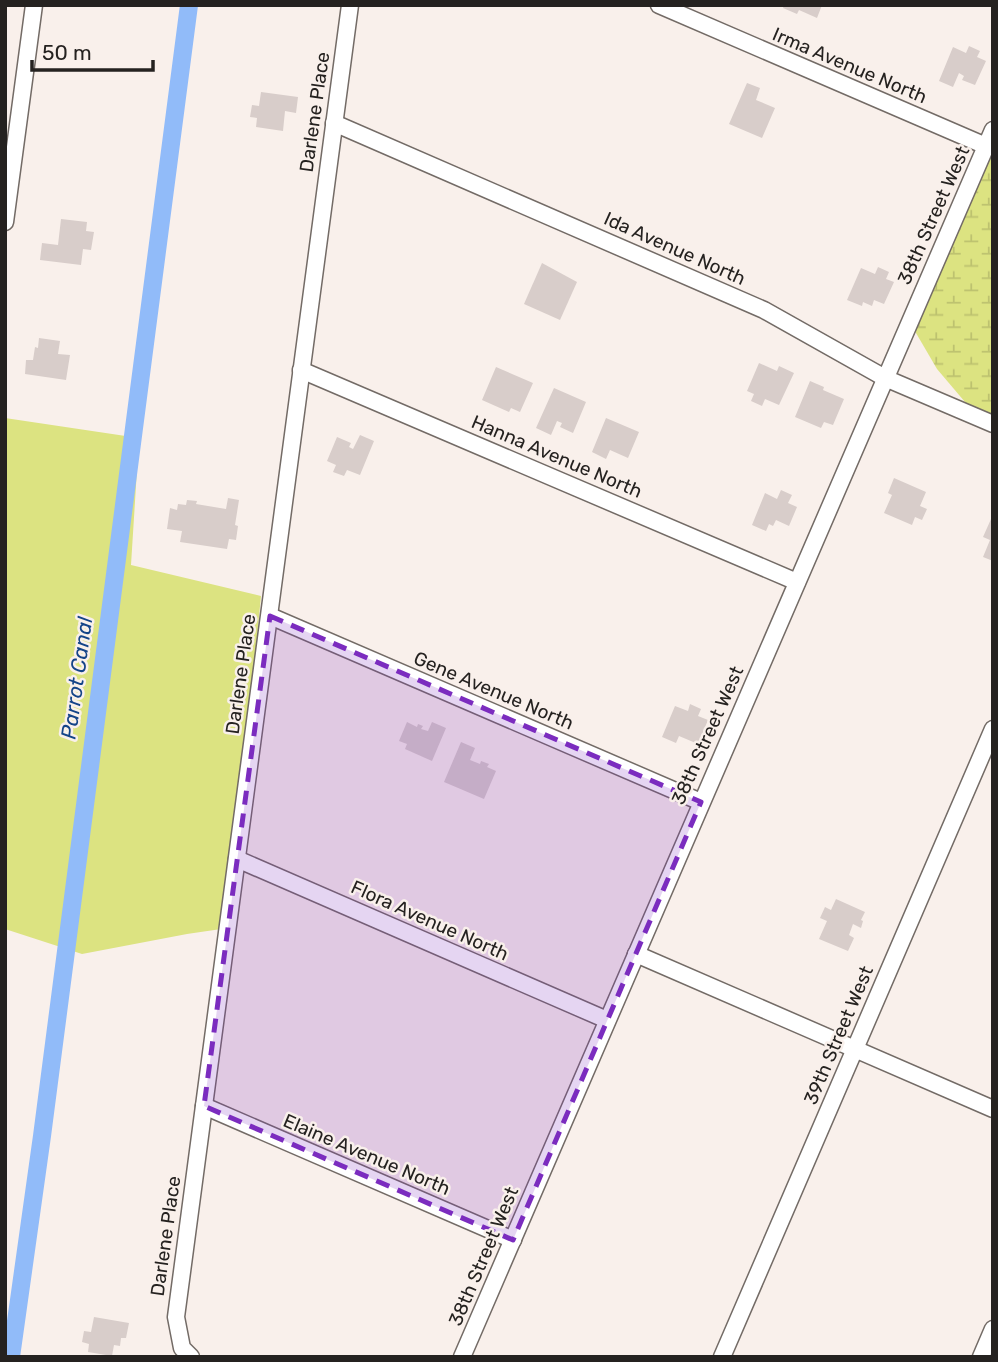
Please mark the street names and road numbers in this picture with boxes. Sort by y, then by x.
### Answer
street label: Irma Avenue North [769,23,930,108]
street label: Darlene Place [295,50,334,174]
street label: 38th Street West [893,142,974,288]
street label: Ida Avenue North [600,207,749,290]
street label: Hanna Avenue North [468,410,646,503]
street label: Darlene Place [221,612,260,736]
street label: Gene Avenue North [410,646,577,735]
street label: 38th Street West [667,662,748,808]
street label: Flora Avenue North [348,875,512,966]
street label: 39th Street West [799,962,878,1108]
street label: Elaine Avenue North [280,1109,454,1200]
street label: Darlene Place [146,1174,185,1298]
street label: 38th Street West [444,1183,523,1329]

